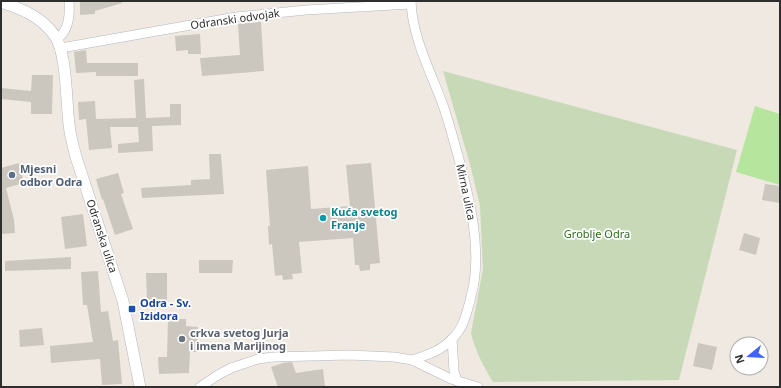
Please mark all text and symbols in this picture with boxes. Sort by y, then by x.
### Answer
street label: Odranski odvojak [189,5,281,32]
place label: Mjesni odbor Odra [20,161,82,189]
street label: Mirna ulica [453,162,480,221]
marker: Mjesni odbor Odra [7,170,17,180]
street label: Odranska ulica [83,197,121,275]
place label: Kuća svetog Franje [331,204,398,232]
marker: Kuća svetog Franje [318,213,328,223]
park label: Groblje Odra [564,226,630,241]
place label: Odra - Sv. Izidora [140,295,191,323]
marker: Odra - Sv. Izidora [127,304,137,314]
place label: crkva svetog Jurja i imena Marijinog [190,325,289,353]
marker: crkva svetog Jurja i imena Marijinog [177,334,187,344]
north arrow [729,336,769,376]
text: N [730,353,748,366]

